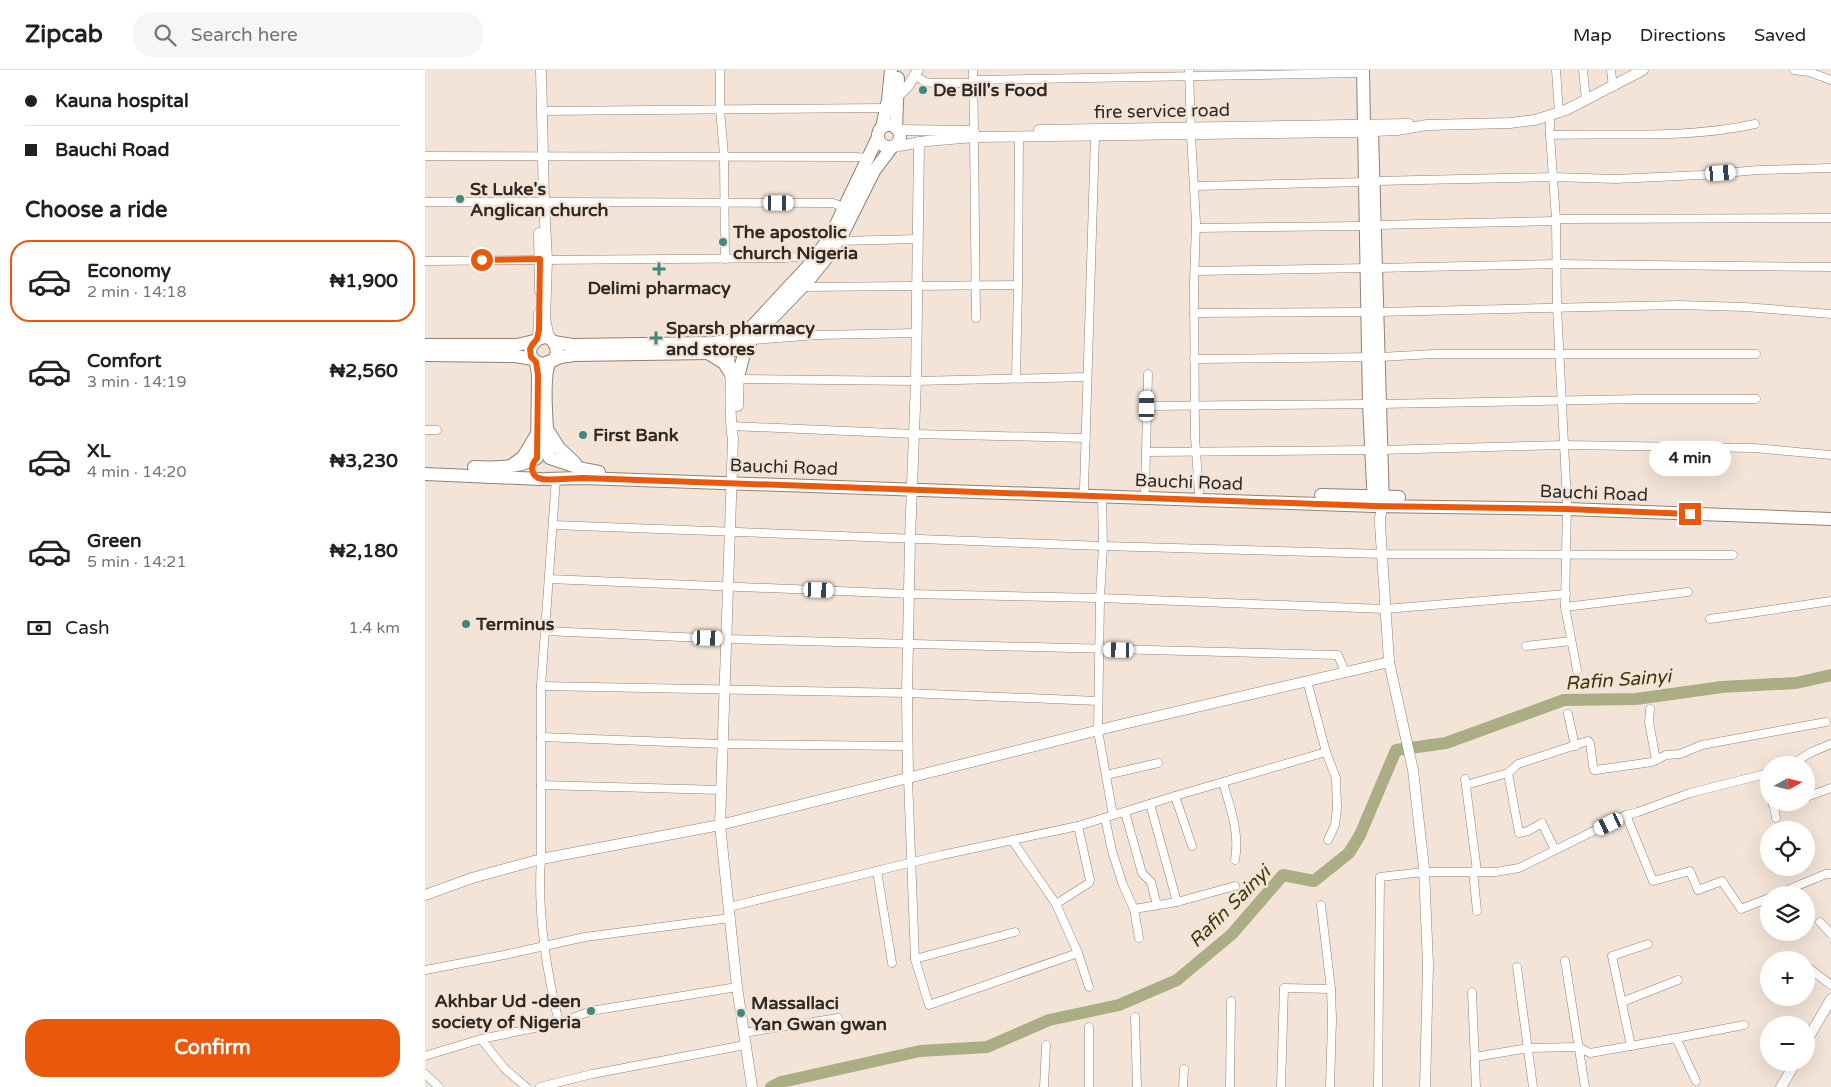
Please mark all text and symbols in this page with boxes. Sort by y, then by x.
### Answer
search box [133,12,483,57]
text: Zipcab [25,20,103,49]
icon: search [151,21,179,49]
text: Search here [191,24,298,46]
text: Map [1573,24,1612,46]
text: Directions [1640,24,1726,46]
text: Saved [1754,24,1806,46]
place label: De Bill's Food [933,79,1048,101]
marker: De Bill's Food [917,84,929,96]
text: Kauna hospital [55,90,189,112]
street label: fire service road [1094,99,1230,123]
text: Bauchi Road [55,139,169,161]
car [1705,164,1736,182]
place label: St Luke's Anglican church [470,178,609,221]
marker: St Luke's Anglican church [454,193,466,205]
car [764,196,794,211]
text: Choose a ride [25,197,168,223]
place label: The apostolic church Nigeria [732,221,858,264]
marker: The apostolic church Nigeria [717,236,729,248]
route start [471,249,493,271]
icon: car [27,259,72,304]
text: Economy [87,260,171,282]
marker: Delimi pharmacy [653,263,665,275]
text: ₦1,900 [329,270,398,292]
place label: Delimi pharmacy [587,277,731,299]
text: 2 min · 14:18 [87,282,186,302]
place label: Sparsh pharmacy and stores [666,317,815,360]
marker: Sparsh pharmacy and stores [650,332,662,344]
icon: car [27,349,72,394]
text: Comfort [87,350,161,372]
text: ₦2,560 [329,360,398,382]
text: 3 min · 14:19 [87,372,186,392]
car [1139,391,1154,421]
place label: First Bank [593,424,679,446]
marker: First Bank [577,429,589,441]
icon: car [27,439,72,484]
text: XL [87,440,111,462]
callout: 4 min [1649,442,1731,476]
text: 4 min [1669,448,1711,468]
text: ₦3,230 [329,450,398,472]
street label: Bauchi Road [729,454,839,480]
text: 4 min · 14:20 [87,462,186,482]
street label: Bauchi Road [1134,469,1244,495]
street label: Bauchi Road [1539,480,1649,506]
route end [1679,503,1701,525]
icon: car [27,529,72,574]
text: Green [87,530,141,552]
text: ₦2,180 [329,540,398,562]
text: 5 min · 14:21 [87,552,186,572]
car [803,582,834,598]
place label: Terminus [475,613,555,635]
icon: cash [25,614,53,642]
text: Cash [65,617,110,639]
text: 1.4 km [348,618,400,638]
marker: Terminus [460,618,472,630]
car [692,630,723,646]
car [1103,642,1134,658]
water label: Rafin Sainyi [1564,665,1674,695]
north arrow [1760,756,1815,811]
map controls [1760,756,1815,1071]
car [1592,811,1625,837]
button: locate [1760,821,1815,876]
water label: Rafin Sainyi [1184,860,1277,952]
button: layers [1760,886,1815,941]
button: + [1760,951,1815,1006]
place label: Akhbar Ud -deen society of Nigeria [432,990,581,1033]
place label: Massallaci Yan Gwan gwan [751,992,887,1035]
marker: Akhbar Ud -deen society of Nigeria [585,1005,597,1017]
marker: Massallaci Yan Gwan gwan [735,1007,747,1019]
button: − [1760,1016,1815,1071]
button: Confirm [25,1019,400,1077]

